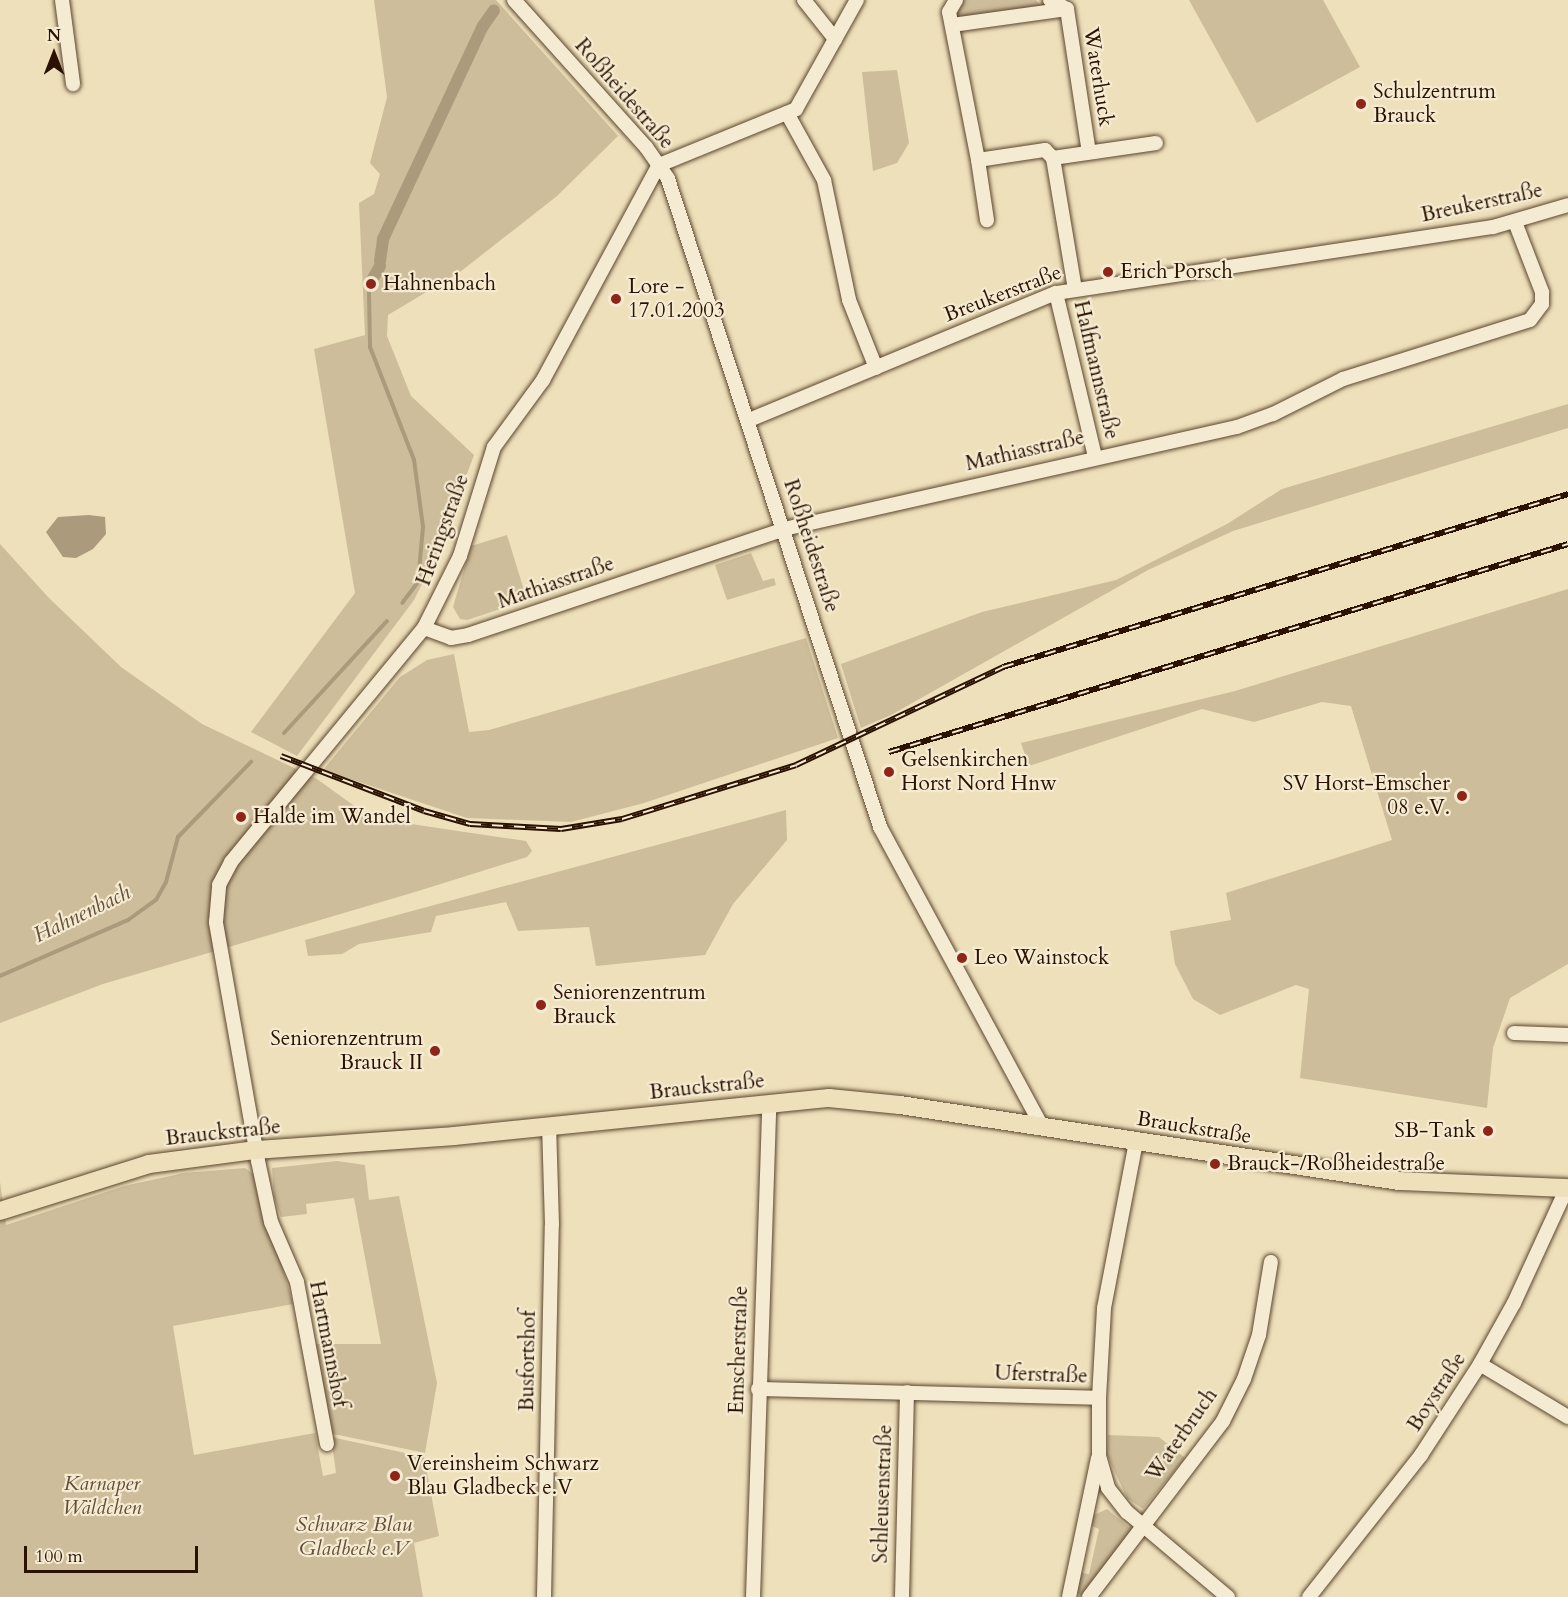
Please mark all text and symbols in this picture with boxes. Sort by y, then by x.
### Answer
north arrow [24,24,84,84]
text: N [47,25,61,47]
street label: Waterhuck [1078,26,1118,128]
street label: Roßheidestraße [569,33,679,155]
place label: Schulzentrum Brauck [1373,79,1496,129]
marker: Schulzentrum Brauck [1354,97,1368,111]
street label: Breukerstraße [1419,178,1545,228]
place label: Erich Porsch [1120,259,1233,285]
street label: Breukerstraße [941,260,1065,328]
marker: Erich Porsch [1101,265,1115,279]
place label: Hahnenbach [383,271,496,297]
place label: Lore - 17.01.2003 [628,274,725,324]
marker: Hahnenbach [364,277,378,291]
marker: Lore - 17.01.2003 [609,292,623,306]
street label: Halfmannstraße [1068,298,1124,442]
street label: Mathiasstraße [963,425,1087,477]
street label: Heringstraße [411,471,475,589]
street label: Roßheidestraße [778,476,844,616]
street label: Mathiasstraße [494,551,618,615]
place label: Gelsenkirchen Horst Nord Hnw [901,747,1057,797]
marker: Gelsenkirchen Horst Nord Hnw [882,765,896,779]
place label: SV Horst-Emscher 08 e.V. [1283,771,1450,821]
marker: SV Horst-Emscher 08 e.V. [1455,789,1469,803]
place label: Halde im Wandel [253,804,411,830]
marker: Halde im Wandel [234,810,248,824]
water label: Hahnenbach [29,879,135,949]
place label: Leo Wainstock [974,945,1109,971]
marker: Leo Wainstock [955,951,969,965]
place label: Seniorenzentrum Brauck [553,980,706,1030]
marker: Seniorenzentrum Brauck [534,998,548,1012]
place label: Seniorenzentrum Brauck II [270,1026,423,1076]
marker: Seniorenzentrum Brauck II [428,1044,442,1058]
street label: Brauckstraße [648,1068,766,1106]
street label: Brauckstraße [1135,1106,1253,1150]
street label: Brauckstraße [164,1114,282,1152]
place label: SB-Tank [1394,1118,1476,1144]
marker: SB-Tank [1481,1124,1495,1138]
place label: Brauck-/Roßheidestraße [1227,1151,1445,1177]
marker: Brauck-/Roßheidestraße [1208,1157,1222,1171]
street label: Hartmannshof [303,1279,353,1409]
street label: Emscherstraße [724,1285,754,1415]
street label: Busfortshof [515,1310,541,1412]
street label: Boystraße [1402,1348,1472,1436]
street label: Uferstraße [994,1361,1088,1389]
street label: Waterbruch [1141,1384,1223,1486]
street label: Schleusenstraße [868,1424,898,1564]
place label: Vereinsheim Schwarz Blau Gladbeck e.V [407,1451,599,1501]
marker: Vereinsheim Schwarz Blau Gladbeck e.V [388,1469,402,1483]
park label: Karnaper Wäldchen [63,1471,141,1521]
park label: Schwarz Blau Gladbeck e.V [296,1512,412,1562]
scale bar [27,1534,201,1572]
text: 100 m [35,1544,83,1569]

